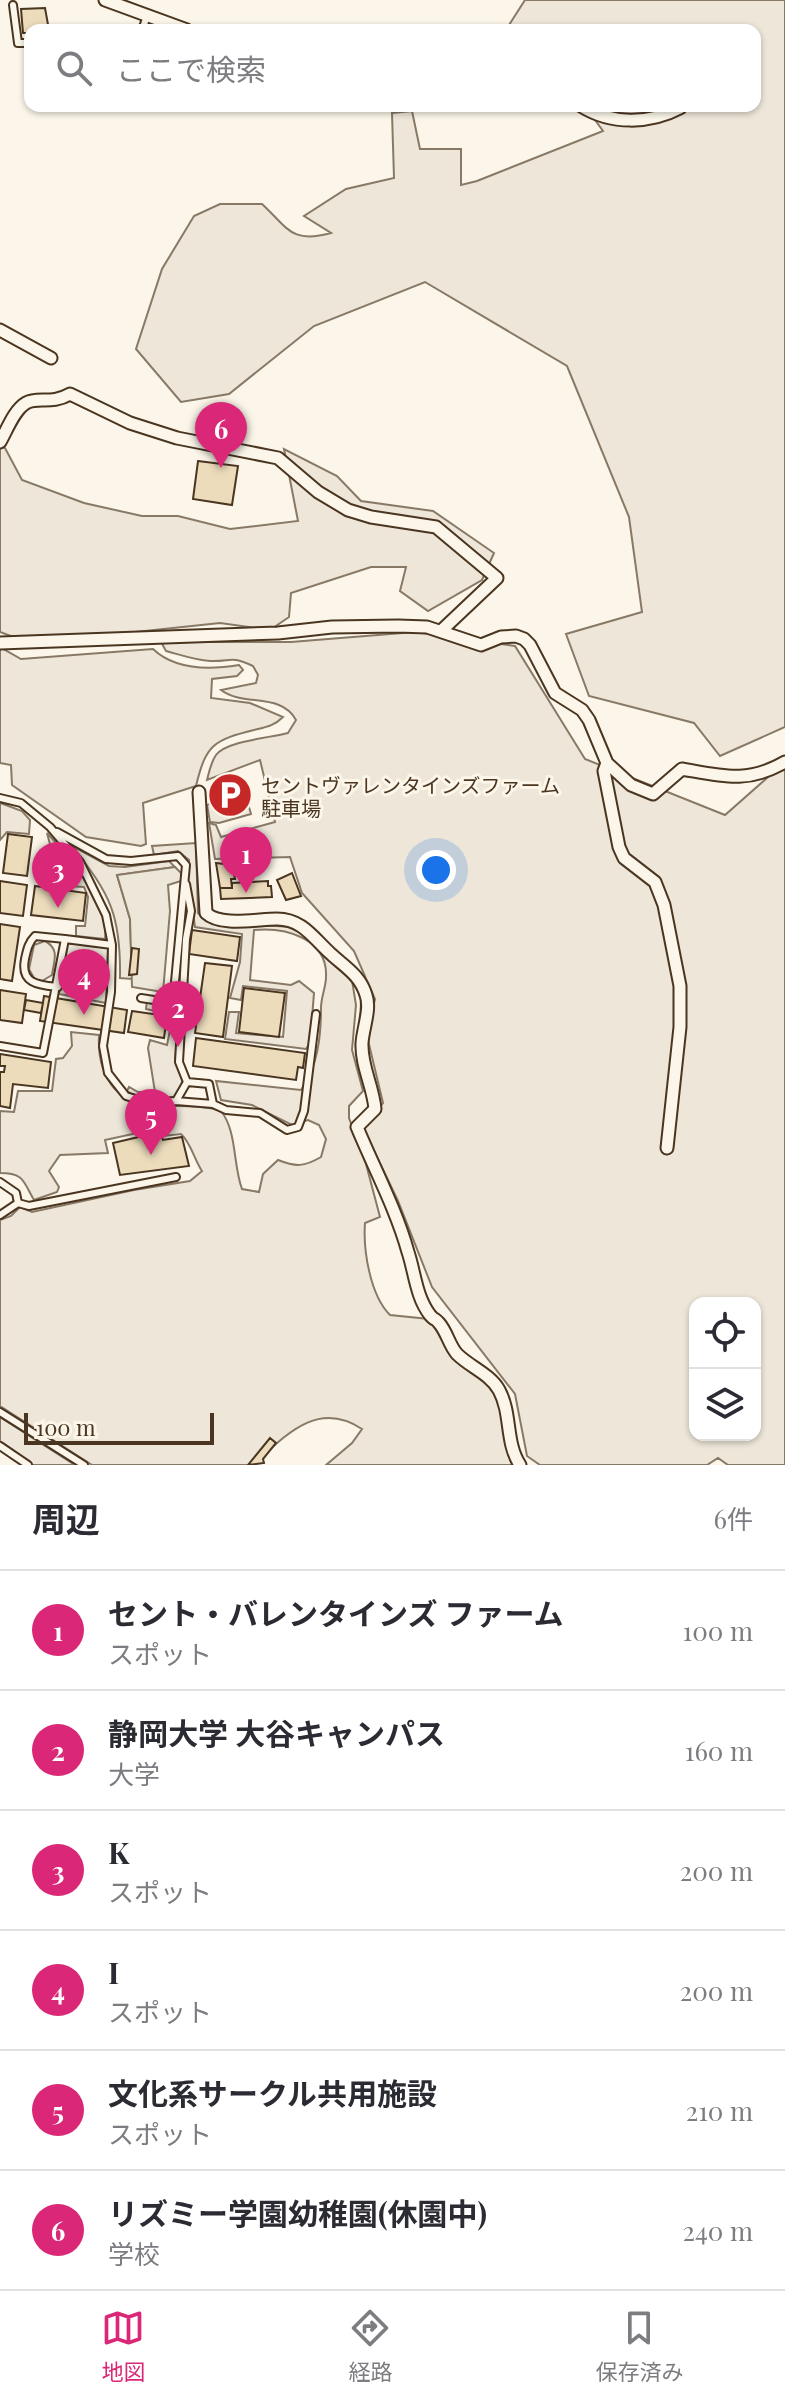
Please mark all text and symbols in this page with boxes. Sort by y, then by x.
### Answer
search box [24,24,761,112]
icon: search [52,46,96,90]
text: ここで検索 [116,49,266,89]
pin: 6 [195,402,247,468]
parking icon: セントヴァレンタインズファーム 駐車場 [206,771,254,819]
place label: セントヴァレンタインズファーム 駐車場 [261,771,560,821]
pin: 1 [220,827,272,893]
pin: 3 [32,842,84,908]
your location [416,850,456,890]
pin: 4 [58,949,110,1015]
pin: 2 [152,981,204,1047]
pin: 5 [125,1089,177,1155]
map controls [689,1297,761,1441]
button: locate [689,1297,761,1369]
button: layers [689,1369,761,1441]
scale bar [24,1409,214,1445]
text: 100 m [36,1412,96,1442]
text: 周辺 [32,1495,100,1541]
text: 6件 [714,1501,753,1536]
text: セント・バレンタインズ ファーム [108,1593,564,1633]
text: 1 [53,1613,63,1648]
text: 100 m [683,1613,753,1648]
text: スポット [108,1636,212,1671]
text: 静岡大学 大谷キャンパス [108,1713,445,1753]
text: 2 [51,1733,65,1768]
text: 160 m [685,1733,753,1768]
text: 大学 [108,1756,160,1791]
text: K [108,1832,129,1872]
text: 3 [52,1853,64,1888]
text: 200 m [680,1853,753,1888]
text: スポット [108,1874,212,1909]
text: I [108,1952,119,1992]
text: 4 [51,1973,65,2008]
text: 200 m [680,1973,753,2008]
text: スポット [108,1994,212,2029]
text: 文化系サークル共用施設 [108,2073,437,2113]
text: 5 [52,2093,64,2128]
text: 210 m [686,2093,753,2128]
text: スポット [108,2116,212,2151]
text: リズミー学園幼稚園(休園中) [108,2193,487,2233]
text: 6 [51,2213,65,2248]
text: 240 m [683,2213,753,2248]
text: 学校 [108,2236,160,2271]
tab: 地図 [101,2306,146,2386]
tab: 経路 [348,2306,393,2386]
tab: 保存済み [595,2306,684,2386]

